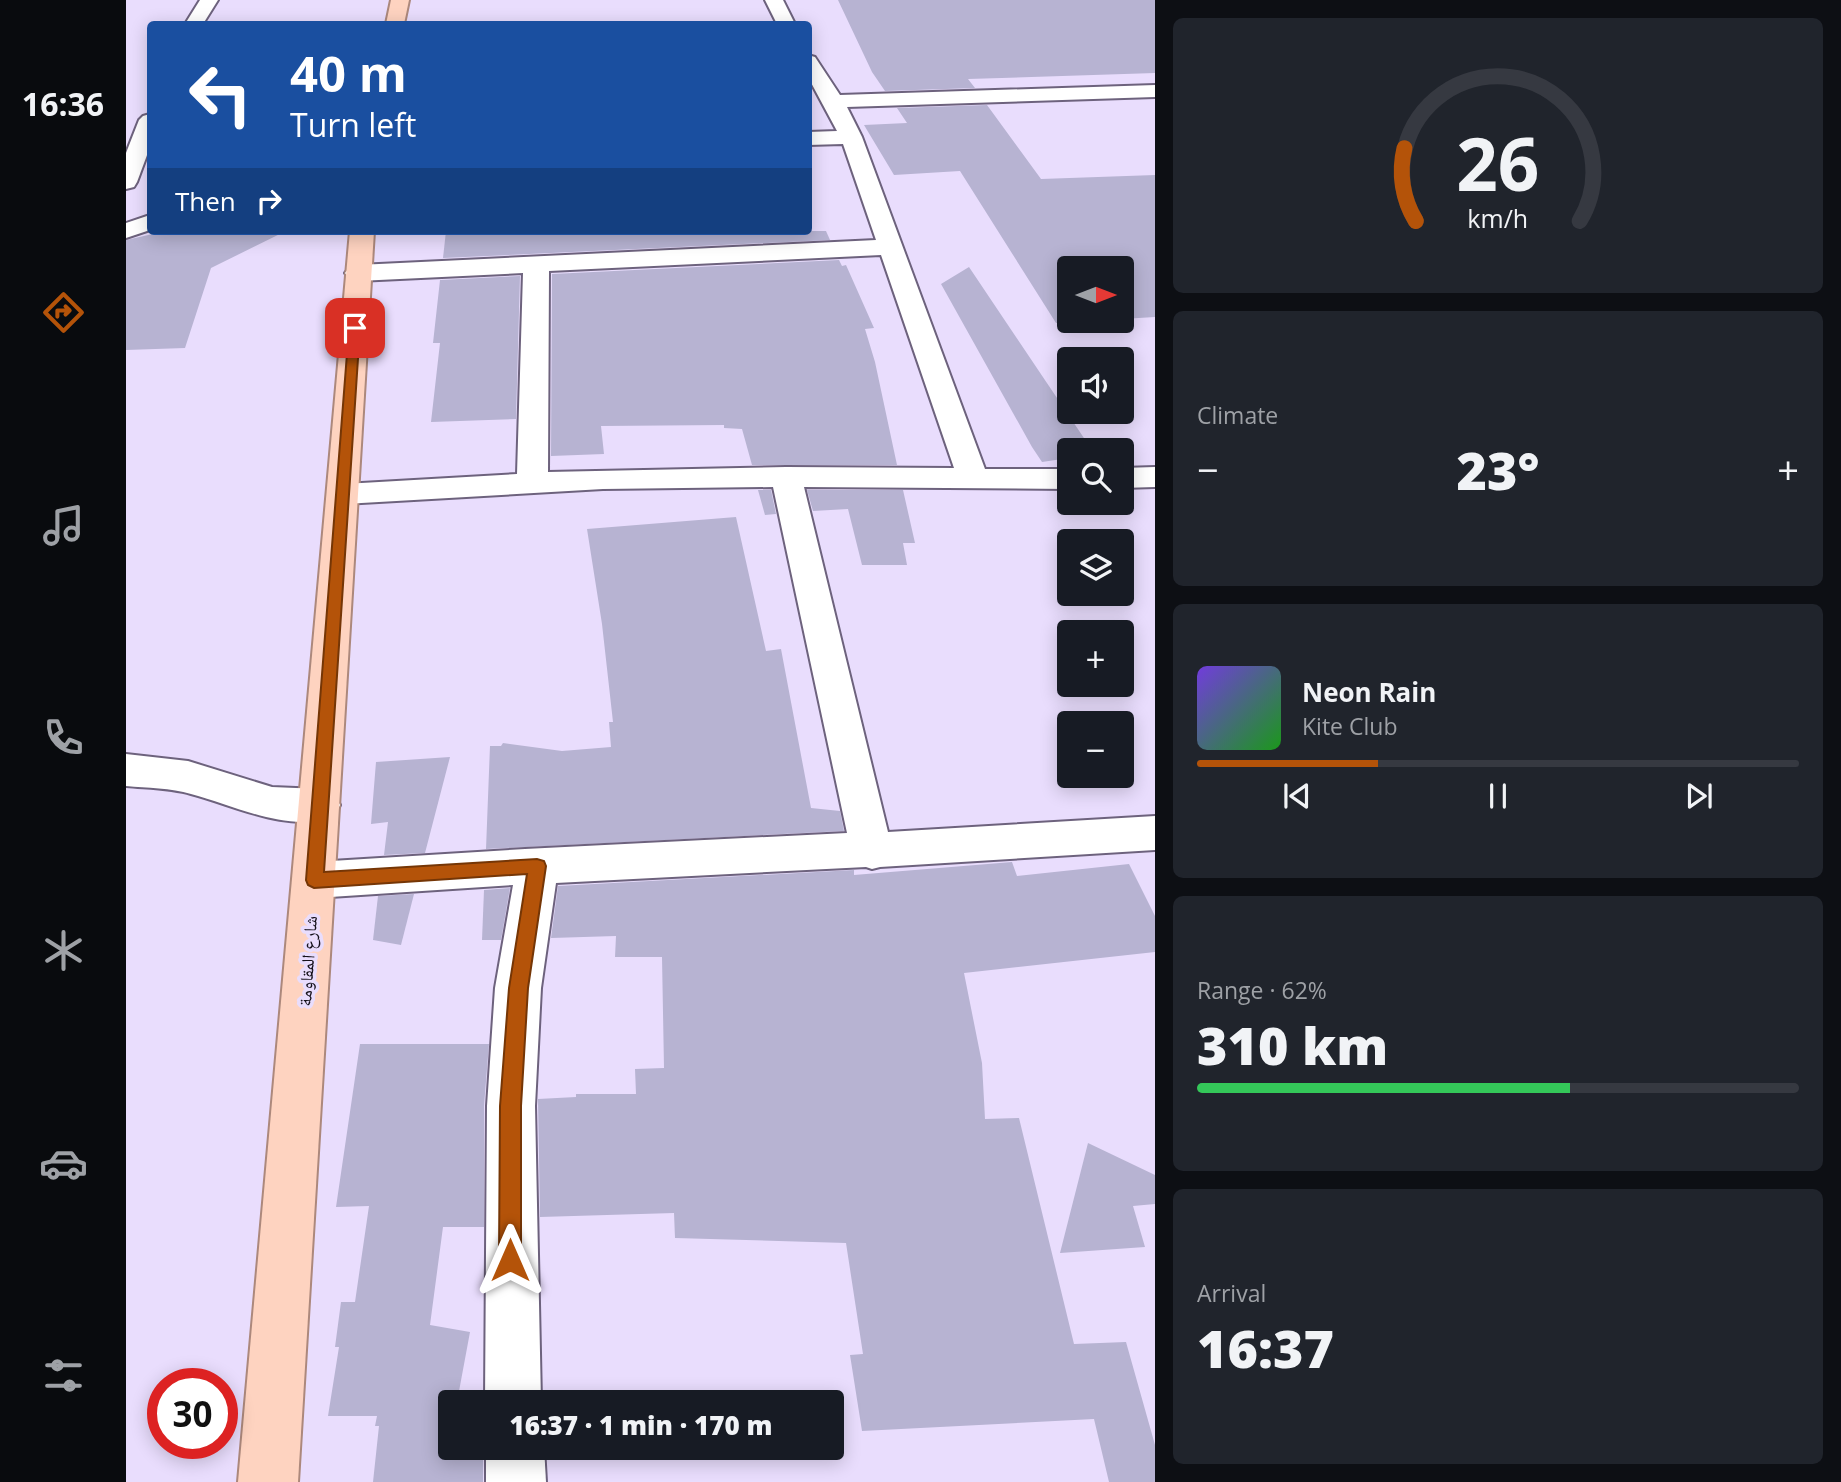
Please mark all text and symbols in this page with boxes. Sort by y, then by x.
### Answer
text: 40 m [290,40,407,106]
icon: left [175,49,266,140]
text: 16:36 [22,82,104,125]
text: Turn left [290,103,416,146]
text: 26 [1456,114,1540,213]
icon: right [250,182,288,220]
text: Then [175,183,236,219]
text: km/h [1468,201,1528,235]
north arrow [1057,256,1134,332]
map controls [1057,256,1134,788]
icon: directions [39,288,88,337]
pin [325,298,385,358]
icon: arrive [336,309,374,347]
button: sound [1057,347,1134,424]
text: Climate [1197,399,1278,431]
text: 23° [1457,434,1539,505]
button: search [1057,438,1134,515]
text: − [1197,443,1219,495]
text: + [1777,443,1799,495]
icon: music [39,501,88,550]
button: layers [1057,529,1134,606]
button: + [1057,620,1134,697]
text: Neon Rain [1302,674,1436,710]
text: Kite Club [1302,710,1397,742]
button: − [1057,711,1134,788]
icon: phone [39,713,88,762]
icon: previous [1278,777,1316,815]
icon: pause [1479,777,1517,815]
icon: next [1680,777,1718,815]
street label: شارع المقاومة [292,915,322,1007]
icon: climate [39,926,88,975]
text: Range · 62% [1197,974,1327,1006]
text: 310 km [1197,1009,1388,1080]
icon: car [39,1139,88,1188]
position arrow [473,1223,547,1297]
text: Arrival [1197,1277,1266,1309]
text: 16:37 [1197,1312,1334,1383]
icon: filters [39,1351,88,1400]
speed limit sign: 30 [147,1368,238,1459]
text: 16:37 · 1 min · 170 m [510,1407,772,1443]

